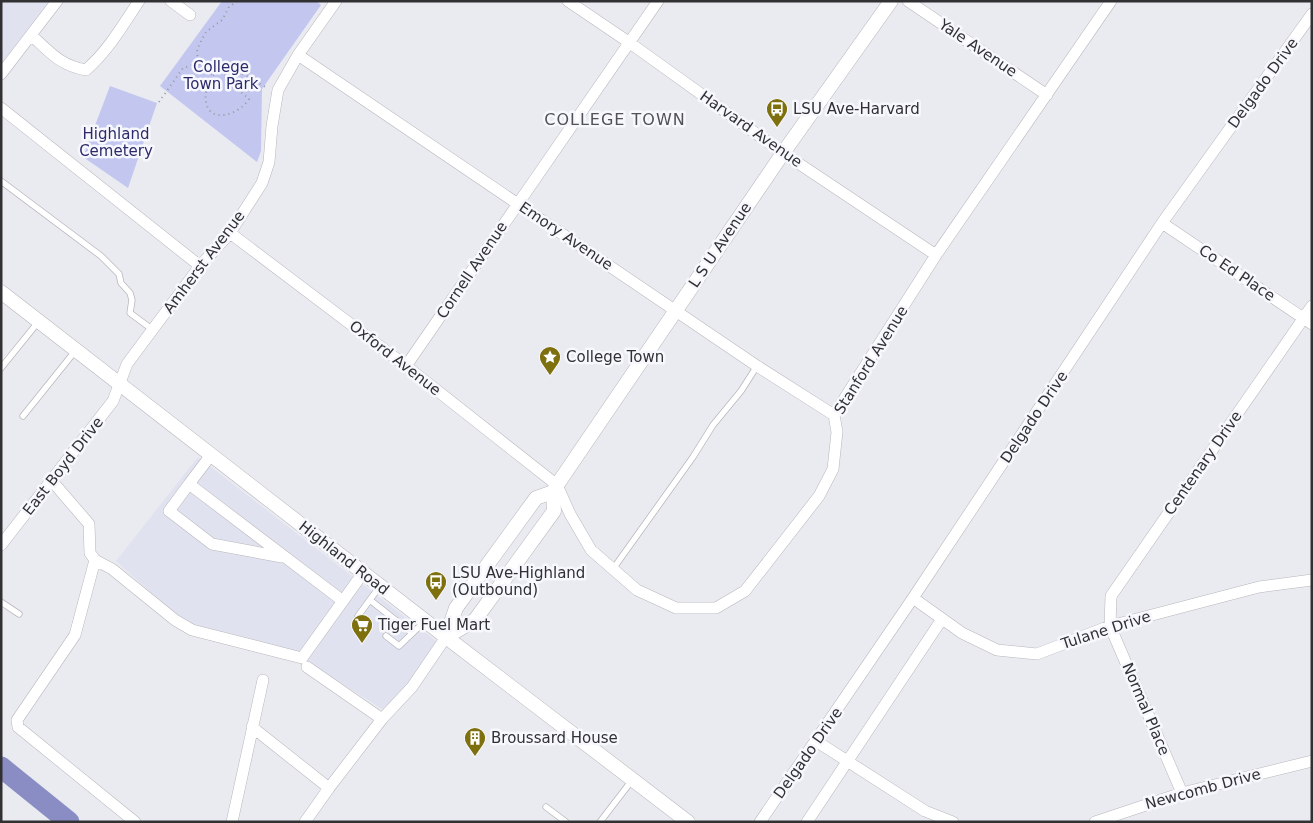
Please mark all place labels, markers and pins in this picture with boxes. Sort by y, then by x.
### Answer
bus stop icon: LSU Ave-Harvard [765,97,789,128]
place label: LSU Ave-Harvard [793,100,920,118]
place icon: College Town [538,345,562,376]
place label: College Town [566,348,664,366]
place label: LSU Ave-Highland (Outbound) [452,564,585,599]
bus stop icon: LSU Ave-Highland (Outbound) [424,570,448,601]
supermarket icon: Tiger Fuel Mart [350,613,374,644]
place label: Tiger Fuel Mart [377,616,490,634]
building icon: Broussard House [463,726,487,757]
place label: Broussard House [491,729,618,747]

